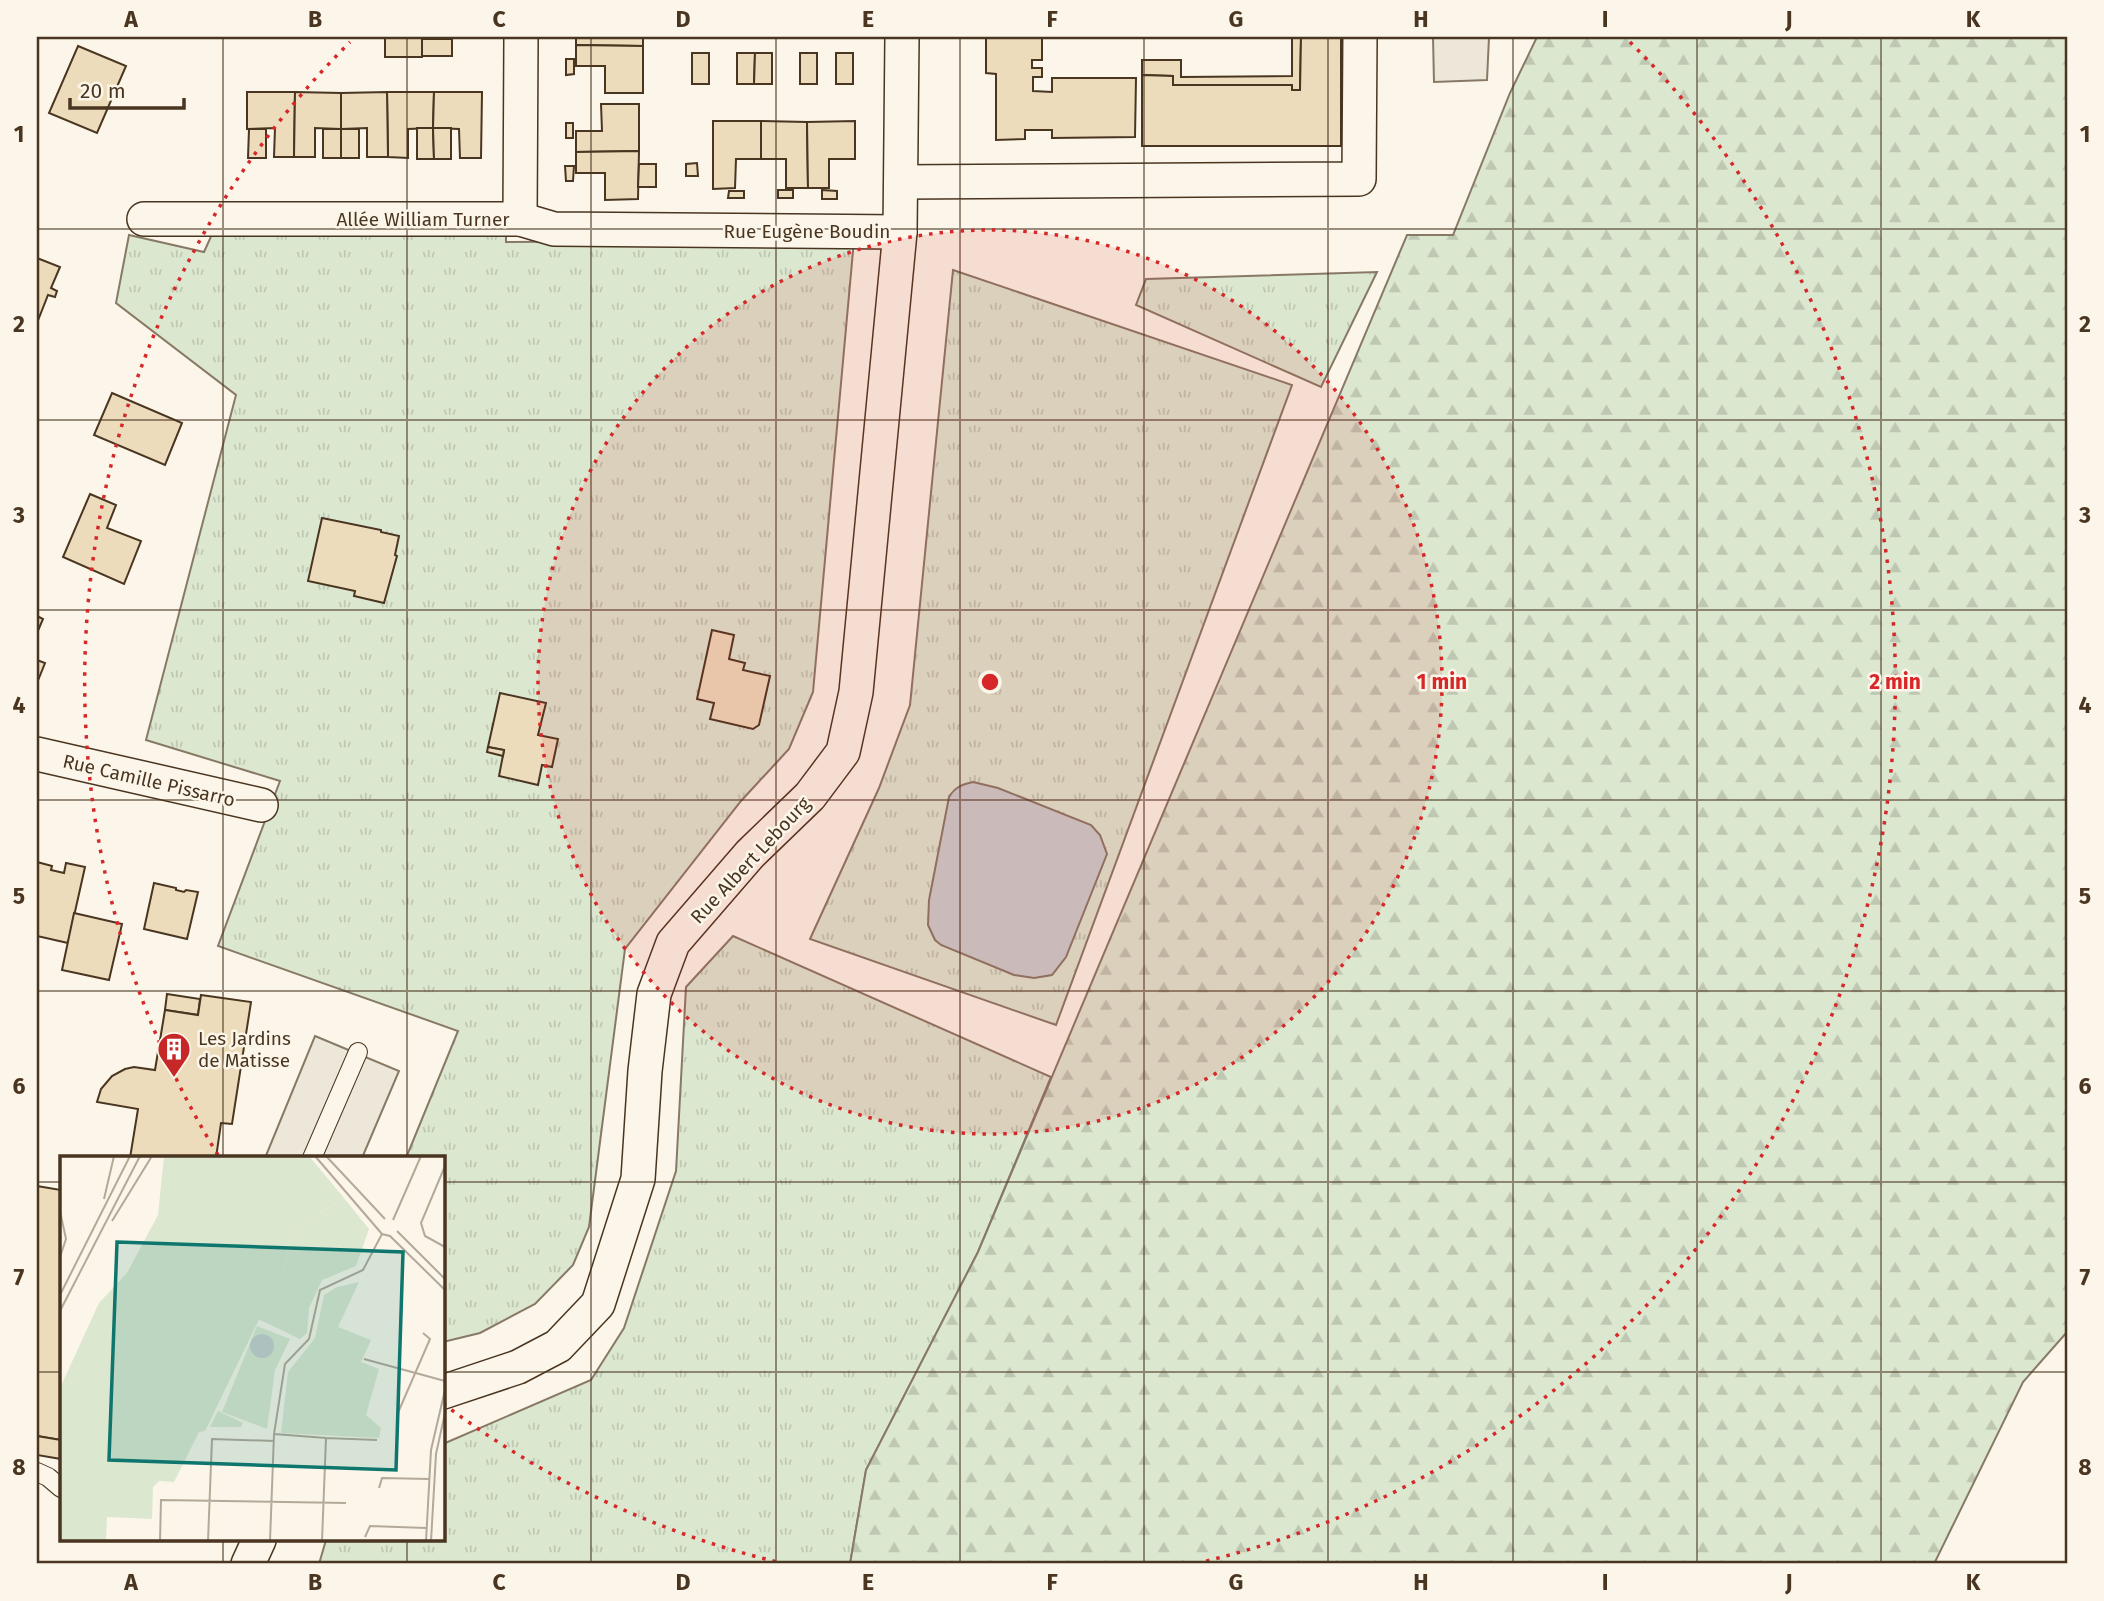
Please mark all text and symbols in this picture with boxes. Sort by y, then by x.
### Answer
text: A [123,5,138,33]
text: B [308,5,322,33]
text: C [492,5,506,33]
text: D [676,5,691,33]
text: E [862,5,874,33]
text: F [1046,5,1058,33]
text: G [1229,5,1243,33]
text: H [1413,5,1429,33]
text: I [1602,5,1608,33]
text: J [1784,5,1793,33]
text: K [1966,5,1981,33]
scale bar [70,66,184,110]
text: 20 m [80,78,126,104]
text: 1 [14,120,24,148]
text: 1 [2080,120,2090,148]
street label: Allée William Turner [336,208,510,231]
street label: Rue Eugène Boudin [724,220,890,243]
text: 2 [13,310,25,338]
text: 2 [2079,310,2091,338]
text: 3 [12,501,25,529]
text: 3 [2078,501,2091,529]
text: 1 min [1417,669,1467,695]
text: 2 min [1869,669,1921,695]
centre of rings [978,670,1002,694]
text: 4 [13,691,26,719]
text: 4 [2079,691,2092,719]
street label: Rue Camille Pissarro [61,749,237,811]
street label: Rue Albert Lebourg [686,792,815,929]
text: 5 [13,882,25,910]
text: 5 [2079,882,2091,910]
place label: Les Jardins de Matisse [198,1027,291,1072]
building icon: Les Jardins de Matisse [155,1030,193,1079]
text: 6 [13,1072,26,1100]
text: 6 [2079,1072,2092,1100]
inset map [60,1156,444,1542]
text: 7 [14,1263,25,1291]
text: 7 [2080,1263,2091,1291]
text: 8 [12,1453,26,1481]
text: 8 [2078,1453,2092,1481]
text: A [123,1568,138,1596]
text: B [308,1568,322,1596]
text: C [492,1568,506,1596]
text: D [676,1568,691,1596]
text: E [862,1568,874,1596]
text: F [1046,1568,1058,1596]
text: G [1229,1568,1243,1596]
text: H [1413,1568,1429,1596]
text: I [1602,1568,1608,1596]
text: J [1784,1568,1793,1596]
text: K [1966,1568,1981,1596]

